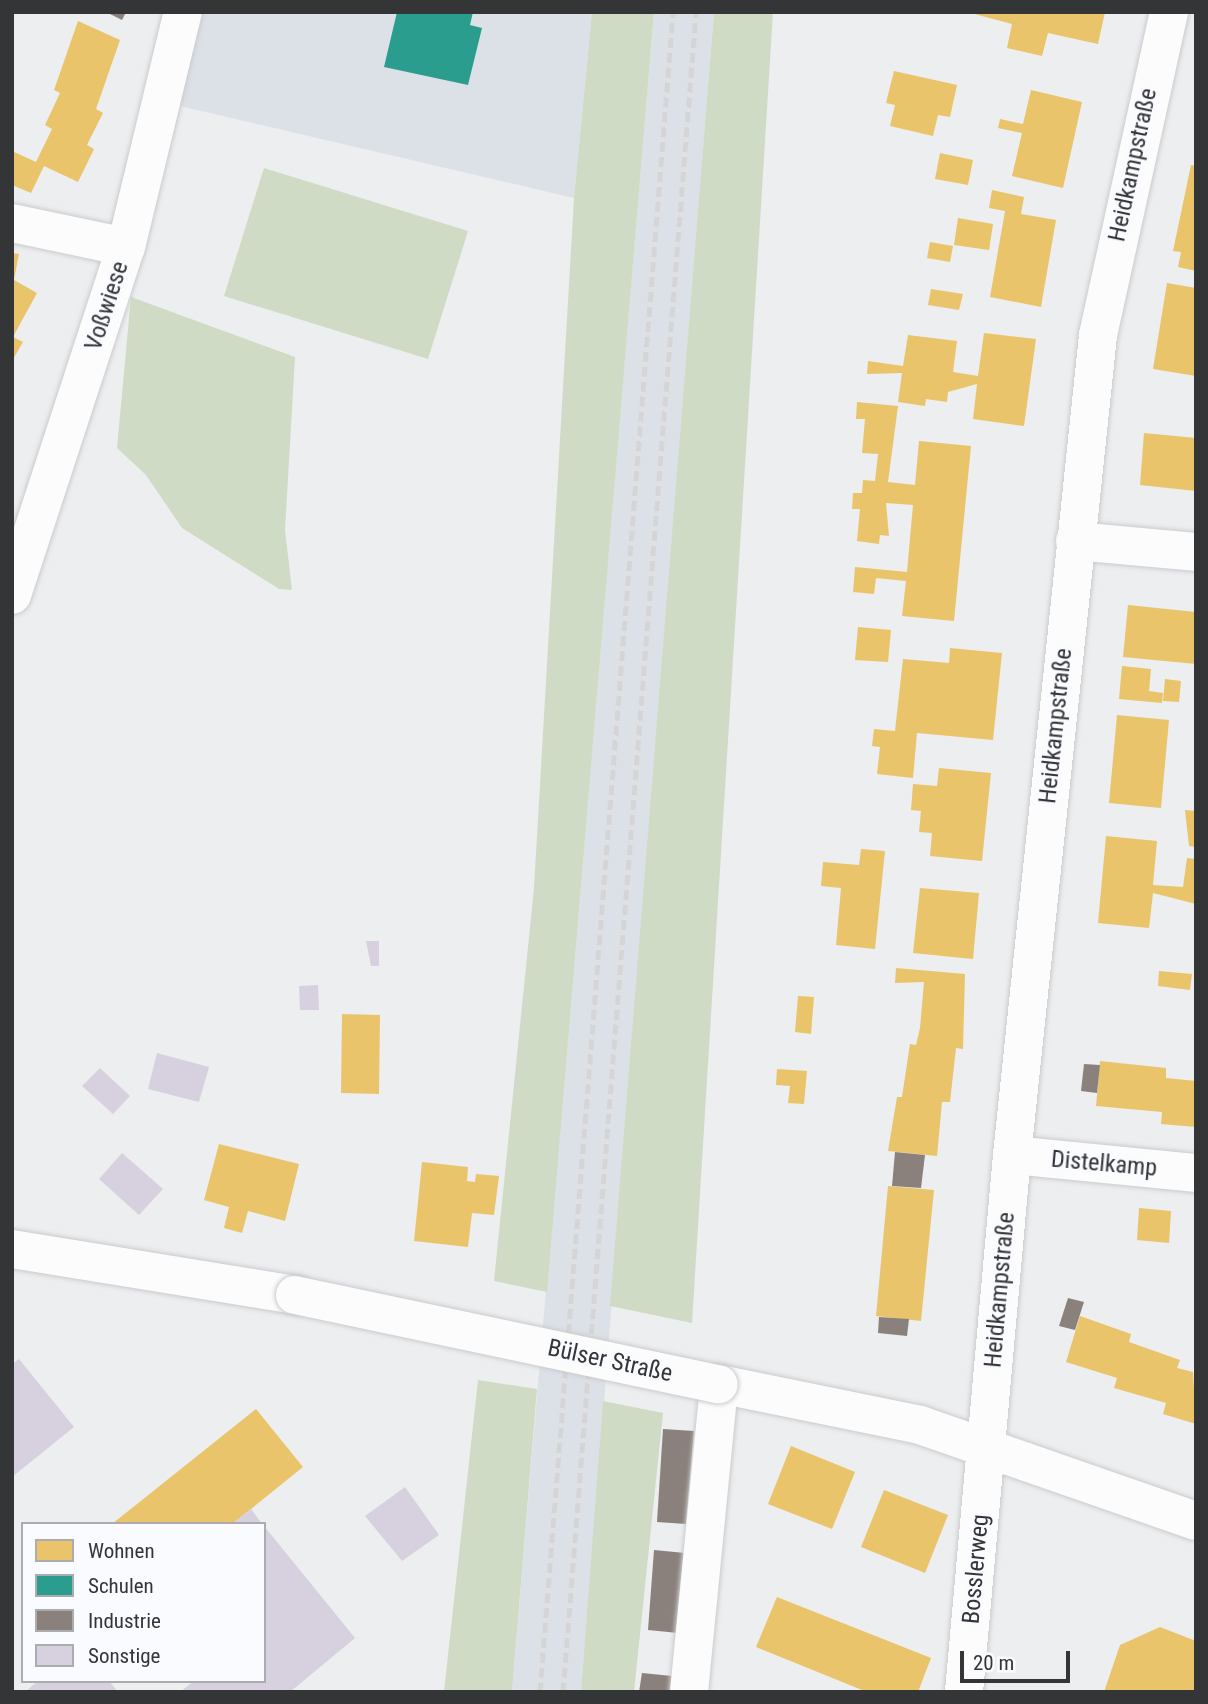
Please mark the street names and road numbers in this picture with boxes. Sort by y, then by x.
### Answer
street label: Heidkampstraße [1103,86,1163,244]
street label: Voßwiese [79,258,135,354]
street label: Heidkampstraße [1034,647,1078,805]
street label: Distelkamp [1050,1145,1158,1183]
street label: Heidkampstraße [979,1211,1021,1369]
street label: Bülser Straße [545,1334,675,1388]
street label: Bosslerweg [957,1513,995,1625]

